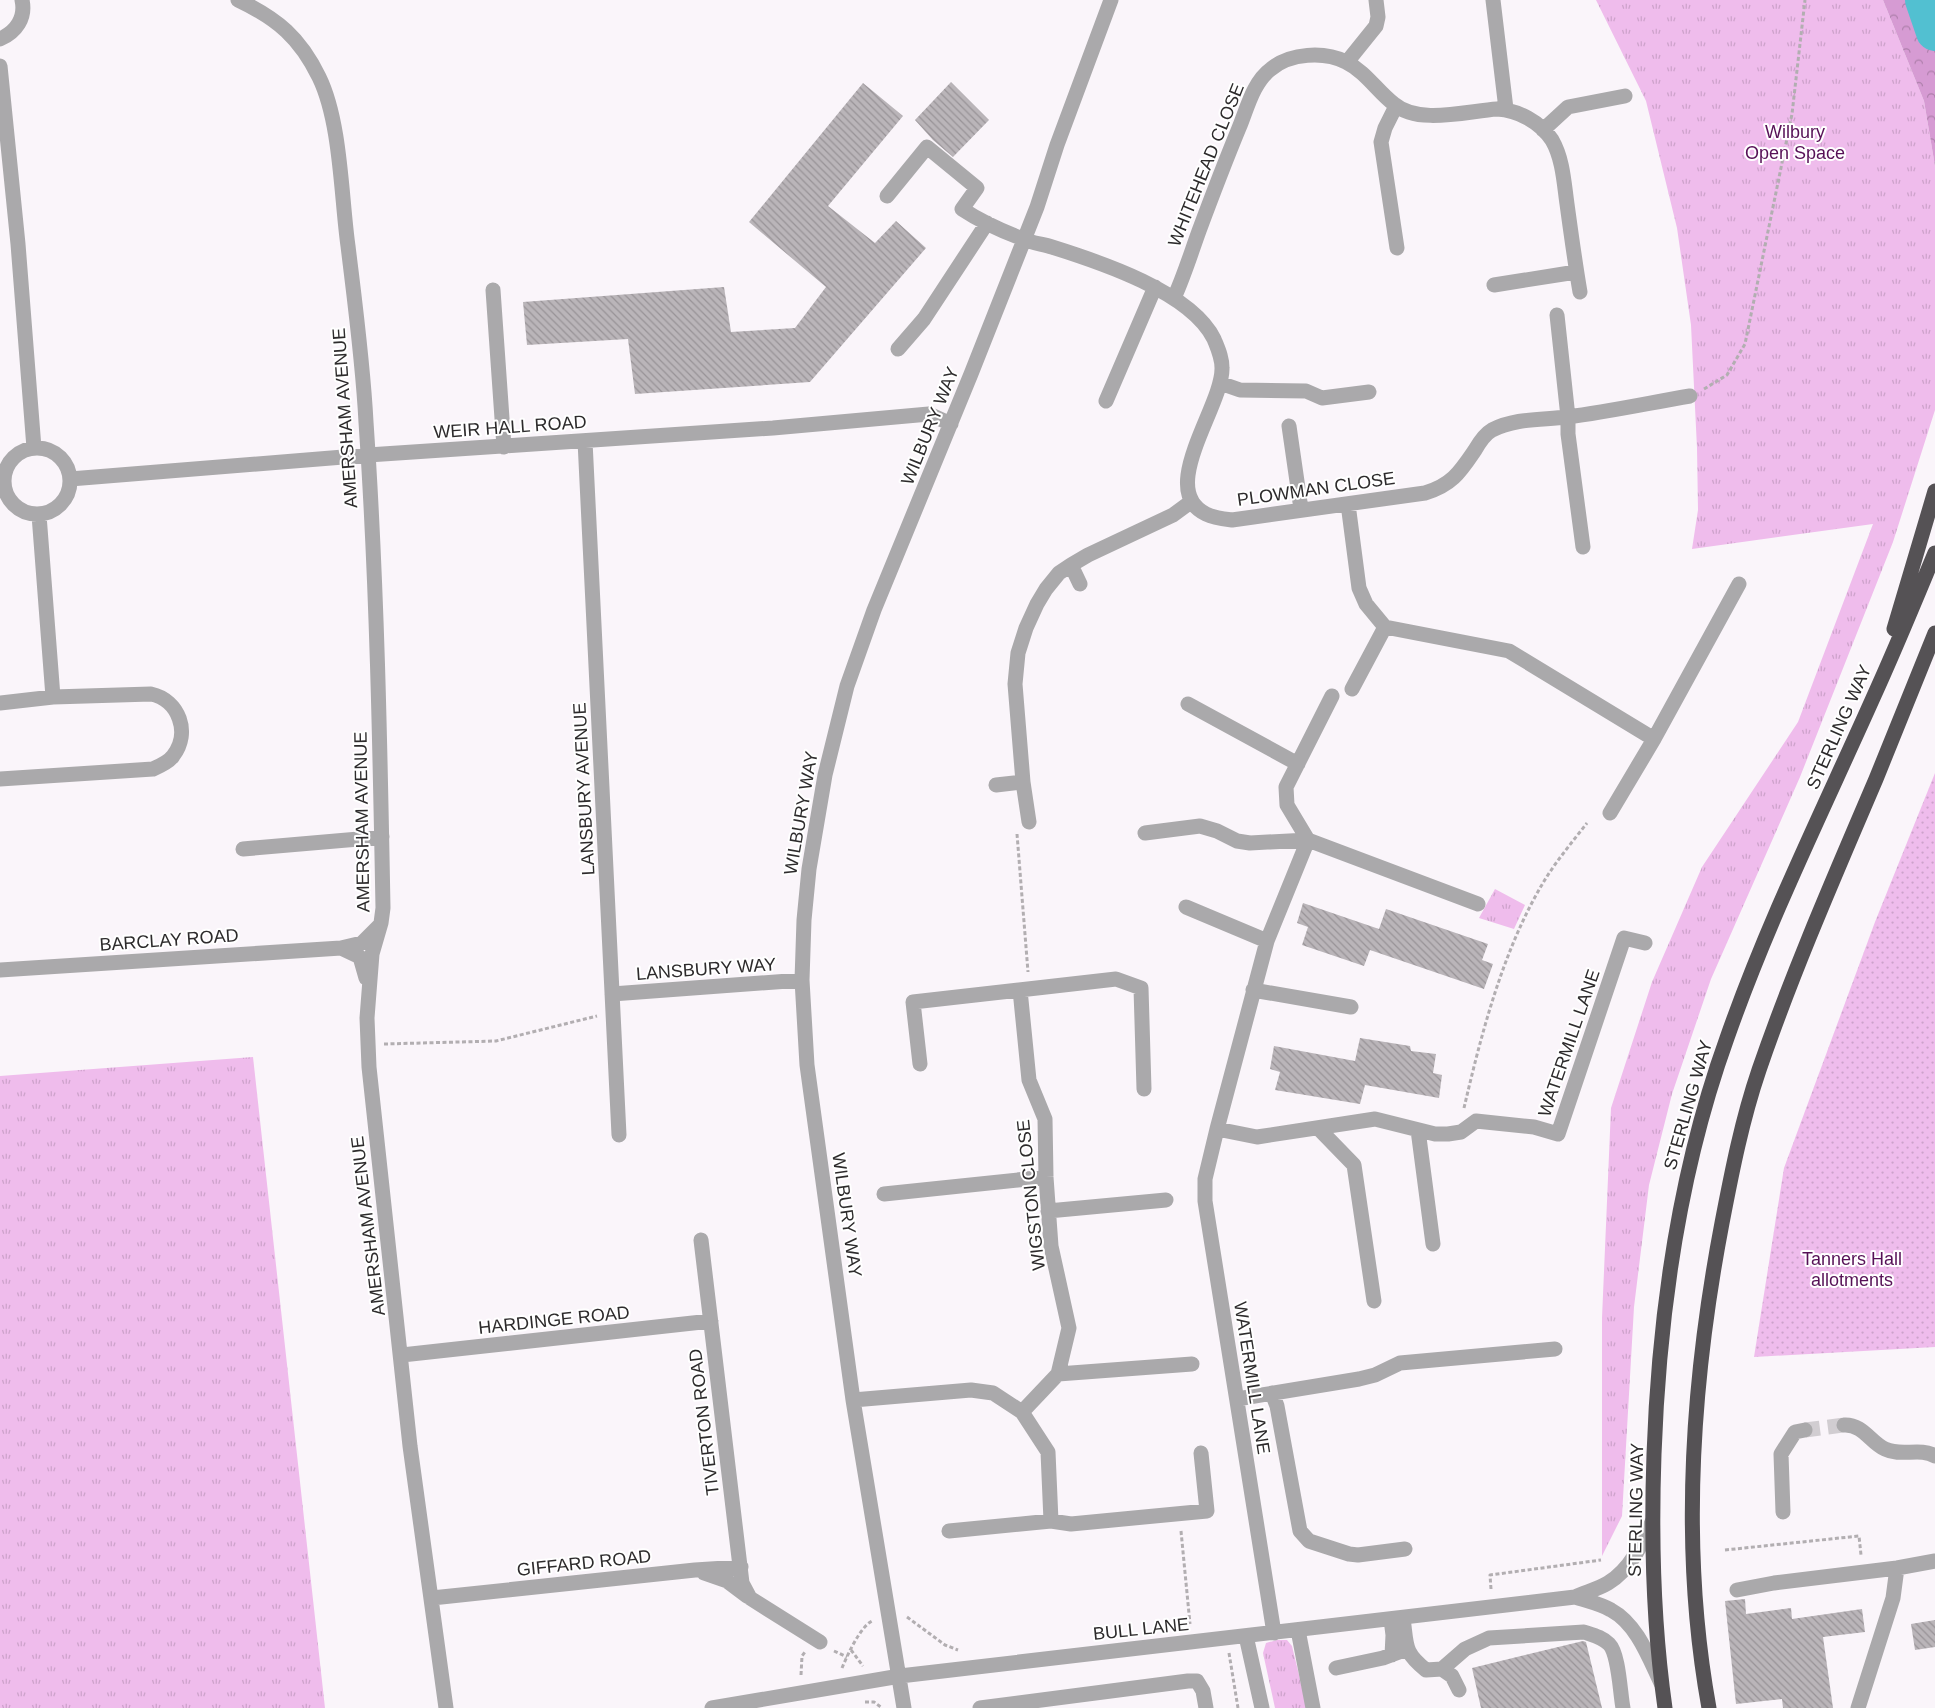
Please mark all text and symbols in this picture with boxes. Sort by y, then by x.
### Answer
street label: WHITEHEAD CLOSE [1164,81,1248,249]
park label: Wilbury Open Space [1745,122,1845,163]
street label: AMERSHAM AVENUE [329,327,361,509]
street label: WILBURY WAY [897,364,963,488]
street label: WEIR HALL ROAD [433,412,587,442]
street label: PLOWMAN CLOSE [1236,468,1396,510]
street label: STERLING WAY [1803,662,1875,792]
street label: LANSBURY AVENUE [569,702,599,876]
street label: AMERSHAM AVENUE [350,731,374,913]
street label: WILBURY WAY [780,750,822,876]
street label: BARCLAY ROAD [99,925,239,955]
street label: LANSBURY WAY [635,954,777,984]
street label: WATERMILL LANE [1534,967,1604,1119]
street label: STERLING WAY [1660,1038,1716,1172]
street label: WIGSTON CLOSE [1013,1119,1049,1271]
street label: AMERSHAM AVENUE [347,1135,389,1317]
street label: WILBURY WAY [828,1152,866,1278]
park label: Tanners Hall allotments [1802,1249,1902,1290]
street label: WATERMILL LANE [1230,1300,1274,1456]
street label: HARDINGE ROAD [477,1302,631,1338]
street label: TIVERTON ROAD [685,1348,723,1496]
street label: STERLING WAY [1625,1443,1647,1577]
street label: GIFFARD ROAD [516,1546,652,1580]
street label: BULL LANE [1092,1614,1190,1644]

